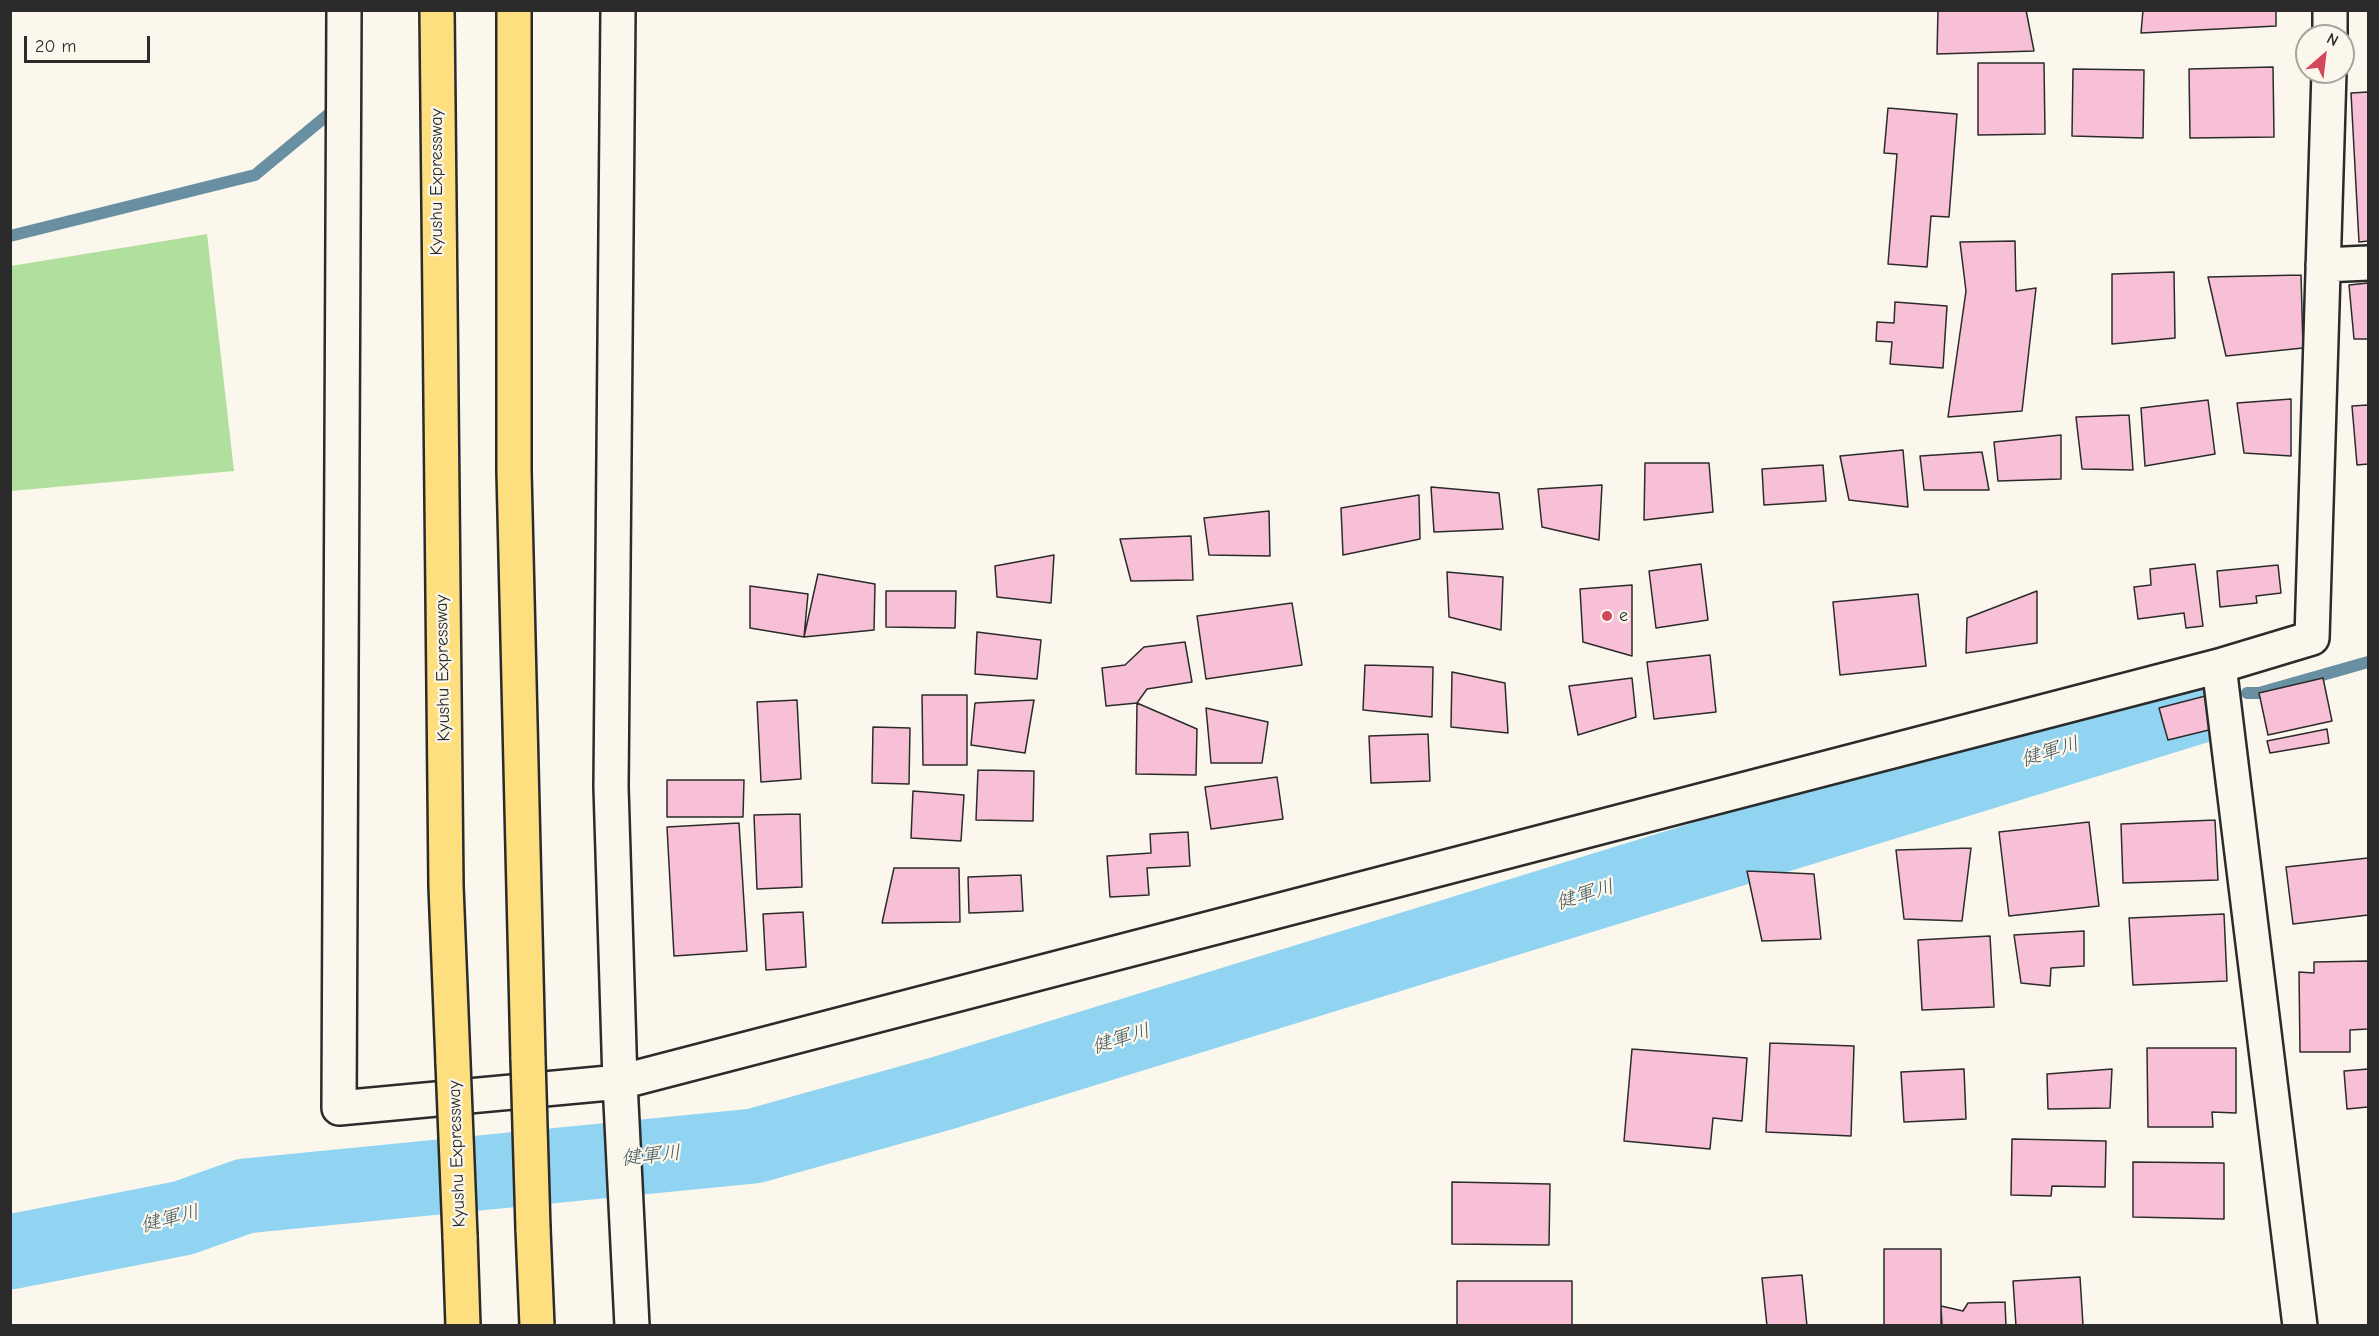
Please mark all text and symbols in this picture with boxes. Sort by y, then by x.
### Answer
scale bar [27,24,153,62]
north arrow [2295,24,2355,84]
text: N [2324,29,2341,50]
text: 20 m [35,36,76,57]
street label: Kyushu Expressway [426,108,448,256]
street label: Kyushu Expressway [431,594,455,742]
place label: e [1619,605,1628,627]
marker: e [1600,609,1614,623]
water label: 健軍川 [2018,732,2082,772]
water label: 健軍川 [1553,875,1617,915]
water label: 健軍川 [1089,1019,1153,1059]
street label: Kyushu Expressway [444,1080,470,1228]
water label: 健軍川 [620,1141,682,1171]
water label: 健軍川 [138,1200,202,1238]

